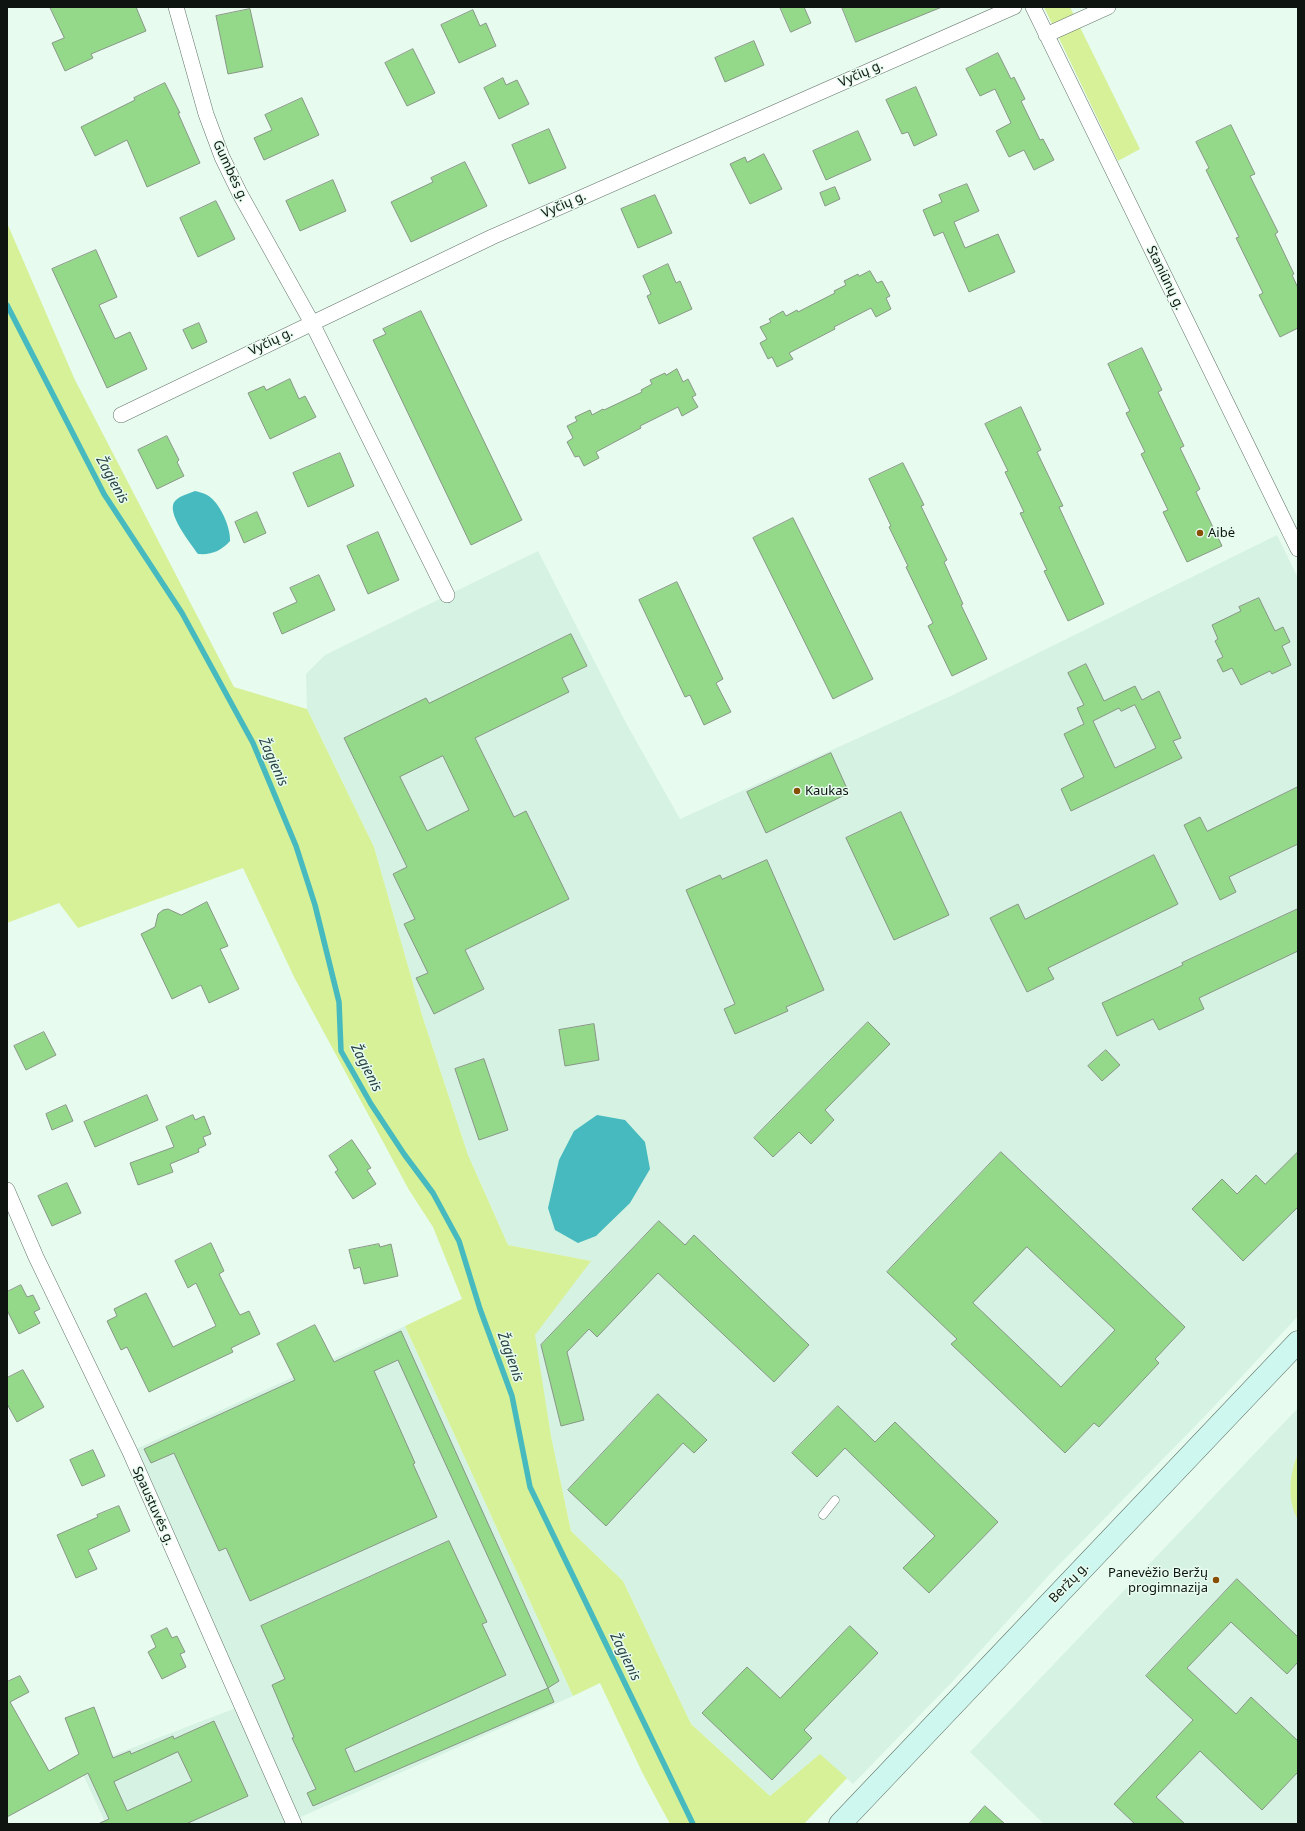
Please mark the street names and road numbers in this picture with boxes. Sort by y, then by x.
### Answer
street label: Vyčių g. [836,57,886,91]
street label: Gumbės g. [209,138,251,204]
street label: Vyčių g. [539,188,589,222]
street label: Staniūnų g. [1143,243,1187,313]
street label: Vyčių g. [246,325,296,359]
street label: Spaustuvės g. [129,1464,177,1548]
street label: Beržų g. [1046,1560,1092,1606]

